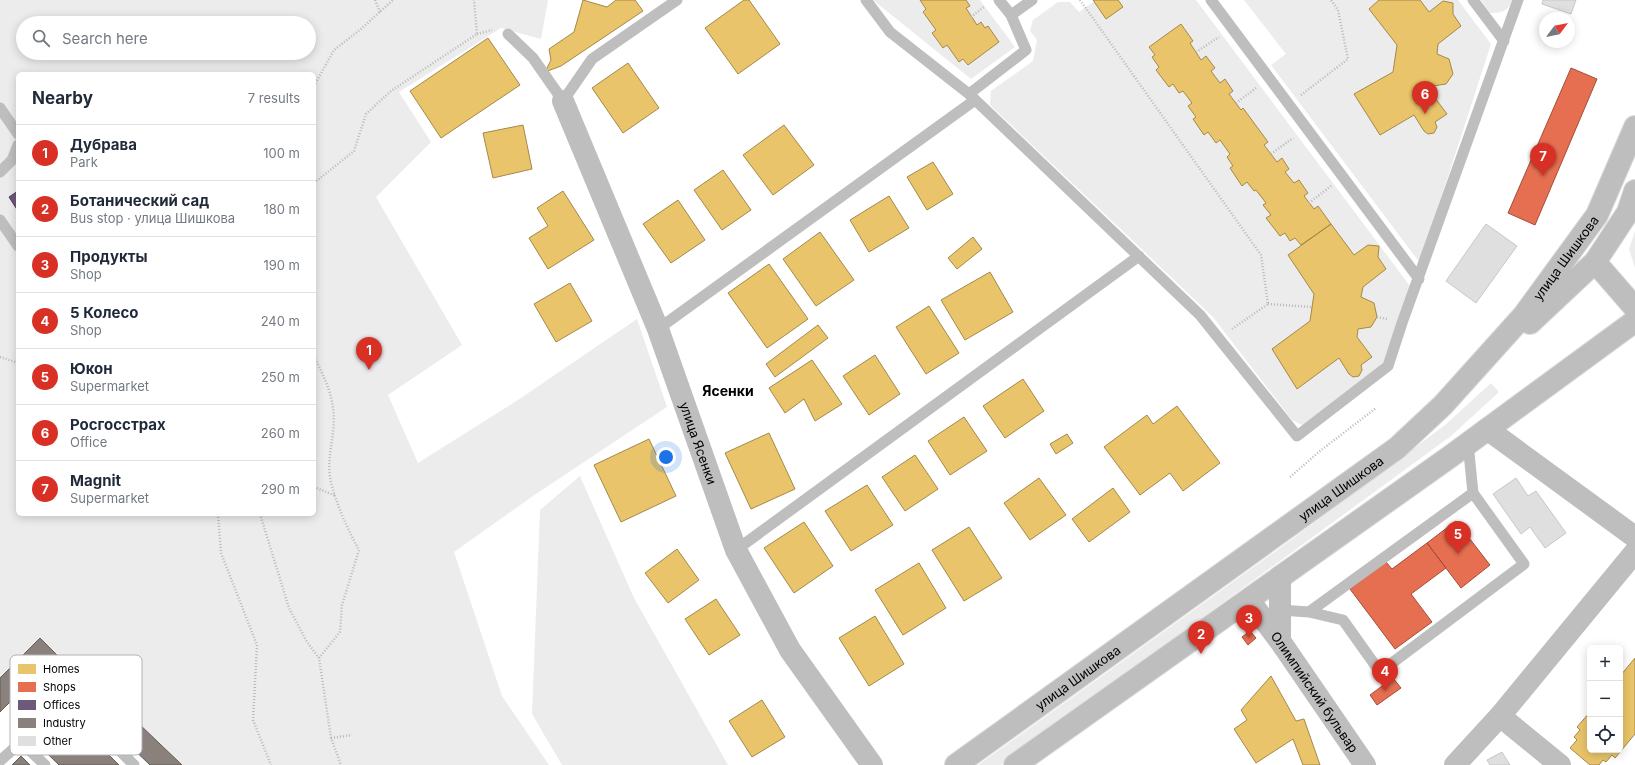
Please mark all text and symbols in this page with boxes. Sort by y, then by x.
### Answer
north arrow [1539,12,1575,48]
search box [16,16,316,60]
icon: search [30,27,52,49]
text: Search here [62,29,148,48]
pin: 6 [1412,81,1438,114]
text: Nearby [32,88,93,108]
text: 7 results [248,90,300,106]
text: Дубрава [70,135,137,154]
pin: 7 [1530,143,1556,176]
text: 1 [42,145,48,161]
text: 100 m [263,145,300,161]
text: Park [70,154,98,170]
text: Ботанический сад [70,191,209,210]
text: 2 [41,201,49,217]
text: 180 m [263,201,300,217]
text: Bus stop · улица Шишкова [70,210,235,226]
street label: улица Шишкова [1530,212,1602,303]
text: Продукты [70,247,148,266]
text: 3 [41,257,49,273]
text: 190 m [263,257,300,273]
text: Shop [70,266,102,282]
text: 5 Колесо [70,303,139,322]
text: 4 [41,313,49,329]
text: 240 m [261,313,300,329]
text: Shop [70,322,102,338]
pin: 1 [356,337,382,370]
text: Юкон [70,359,113,378]
text: 5 [41,369,49,385]
text: 250 m [261,369,300,385]
text: Supermarket [70,378,149,394]
district label: Ясенки [702,382,754,399]
street label: улица Ясенки [676,400,720,487]
text: Росгосстрах [70,415,166,434]
text: 6 [41,425,49,441]
text: 260 m [261,425,300,441]
text: Office [70,434,107,450]
your location [656,447,676,467]
street label: улица Шишкова [1295,452,1386,524]
text: Magnit [70,471,121,490]
text: 7 [41,481,49,497]
text: 290 m [261,481,300,497]
text: Supermarket [70,490,149,506]
pin: 5 [1445,521,1471,554]
pin: 3 [1236,605,1262,638]
pin: 2 [1188,621,1214,654]
street label: Олимпийский бульвар [1267,628,1362,756]
street label: улица Шишкова [1032,642,1123,713]
map controls [1587,645,1623,753]
button: + [1587,645,1623,681]
legend [10,655,142,755]
pin: 4 [1372,658,1398,691]
text: Homes [43,662,80,676]
text: Shops [43,680,76,694]
button: − [1587,681,1623,717]
text: Offices [43,698,80,712]
text: Industry [43,716,86,730]
button: locate [1587,717,1623,753]
text: Other [43,734,72,748]

